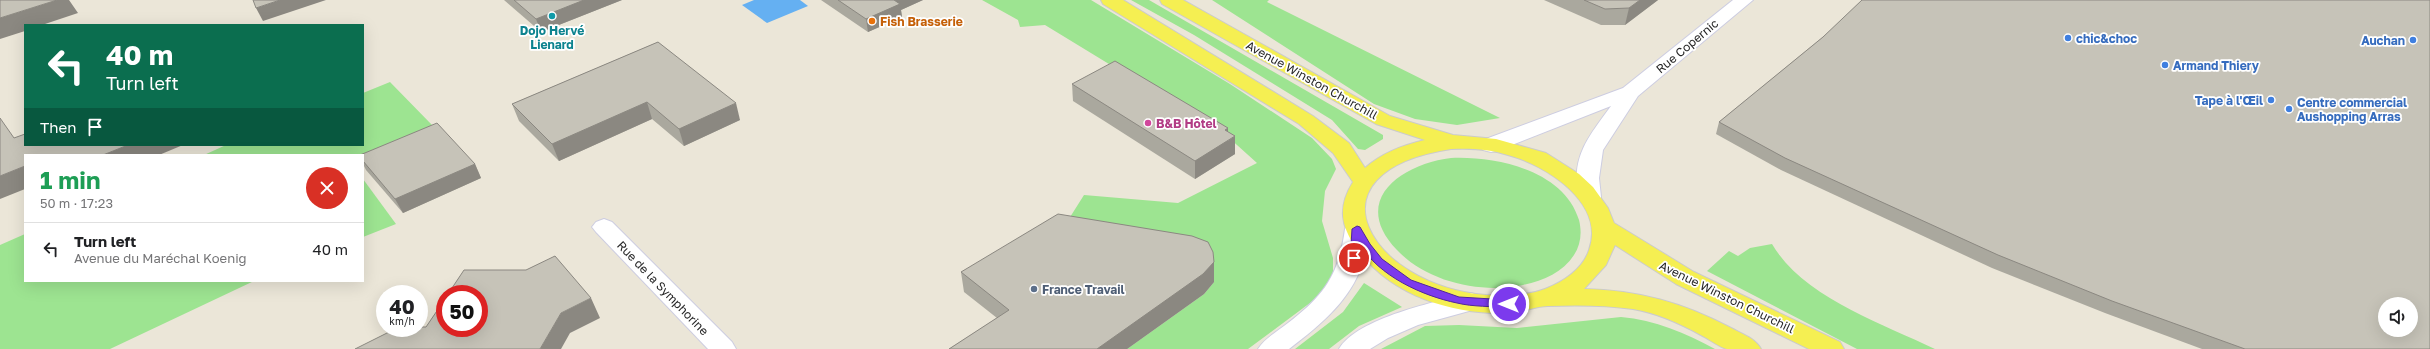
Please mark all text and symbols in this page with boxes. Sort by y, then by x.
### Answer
marker: Dojo Hervé Lienard [547,11,557,21]
place label: Fish Brasserie [880,14,963,29]
street label: Rue Copernic [1653,15,1722,76]
marker: Fish Brasserie [867,16,877,26]
place label: Dojo Hervé Lienard [520,23,584,52]
place label: chic&choc [2076,31,2137,46]
marker: chic&choc [2063,33,2073,43]
place label: Auchan [2361,33,2405,48]
marker: Auchan [2408,35,2418,45]
street label: Avenue Winston Churchill [1243,37,1381,123]
text: 40 m [106,38,173,71]
icon: left [40,40,92,92]
place label: Armand Thiery [2173,58,2260,73]
marker: Armand Thiery [2160,60,2170,70]
text: Turn left [106,72,179,94]
place label: Tape à l'Œil [2195,93,2263,108]
marker: Tape à l'Œil [2266,95,2276,105]
place label: Centre commercial Aushopping Arras [2297,95,2407,124]
marker: Centre commercial Aushopping Arras [2284,104,2294,114]
icon: arrive [84,116,106,138]
place label: B&B Hôtel [1156,116,1217,131]
text: Then [40,118,76,136]
marker: B&B Hôtel [1143,118,1153,128]
text: 1 min [40,165,100,194]
button: close [306,167,348,209]
text: 50 m · 17:23 [40,195,113,211]
text: Turn left [74,232,136,250]
icon: left [40,238,62,260]
street label: Rue de la Symphorine [614,238,712,338]
text: 40 m [313,240,348,258]
pin [1337,241,1371,275]
icon: arrive [1343,247,1365,269]
text: Avenue du Maréchal Koenig [74,250,247,266]
street label: Avenue Winston Churchill [1657,258,1797,336]
place label: France Travail [1042,282,1125,297]
position arrow [1488,283,1530,325]
marker: France Travail [1029,284,1039,294]
speed limit sign: 50 [436,285,488,337]
text: 40 [389,294,415,318]
map controls [2378,297,2418,337]
button: sound [2378,297,2418,337]
text: km/h [389,315,415,327]

